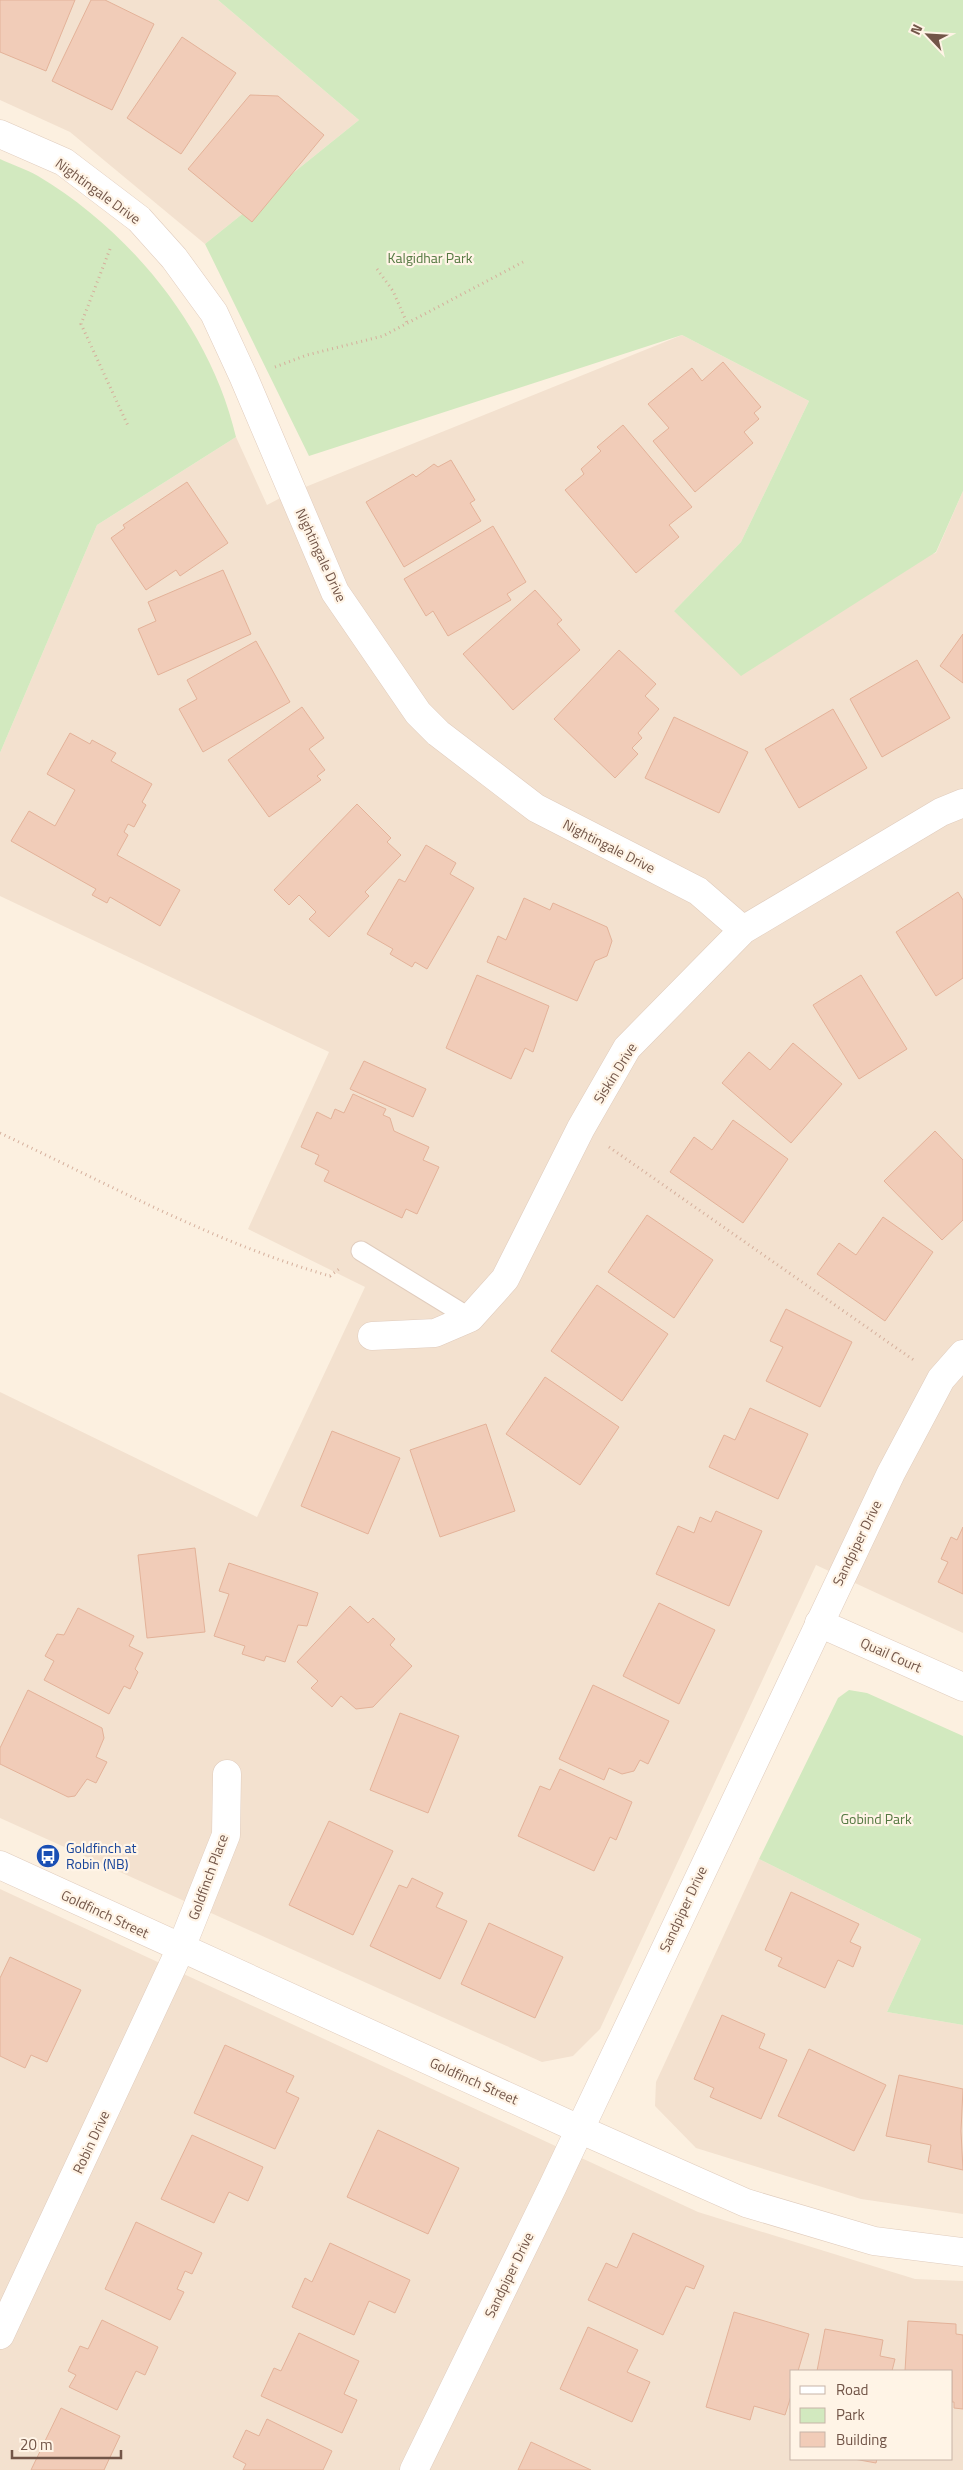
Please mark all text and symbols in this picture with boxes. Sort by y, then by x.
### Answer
north arrow [903,10,953,60]
text: N [904,20,927,38]
street label: Nightingale Drive [51,152,145,229]
park label: Kalgidhar Park [387,247,473,268]
street label: Nightingale Drive [291,505,352,605]
street label: Nightingale Drive [559,813,659,878]
street label: Siskin Drive [588,1038,642,1107]
street label: Sandpiper Drive [827,1496,886,1589]
street label: Quail Court [857,1632,925,1677]
park label: Gobind Park [840,1808,912,1829]
street label: Goldfinch Place [182,1831,233,1923]
place label: Goldfinch at Robin (NB) [66,1837,137,1874]
bus stop icon: Goldfinch at Robin (NB) [35,1843,61,1869]
street label: Sandpiper Drive [653,1862,712,1955]
street label: Goldfinch Street [58,1884,153,1943]
street label: Goldfinch Street [427,2052,522,2109]
street label: Robin Drive [67,2107,114,2177]
street label: Sandpiper Drive [479,2228,538,2321]
legend [790,2370,953,2460]
text: Road [836,2378,868,2401]
text: Park [836,2403,865,2426]
scale bar [12,2428,121,2460]
text: Building [836,2428,887,2451]
text: 20 m [20,2433,53,2456]

